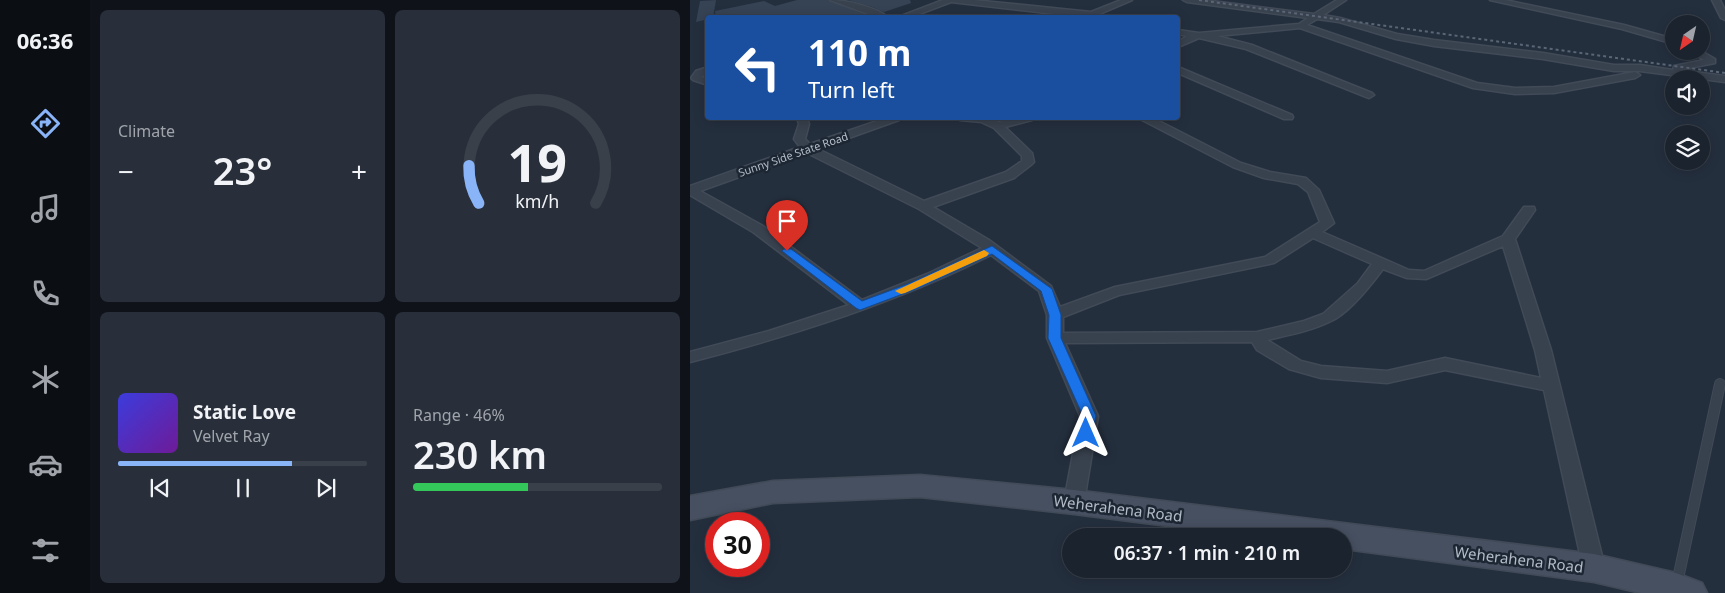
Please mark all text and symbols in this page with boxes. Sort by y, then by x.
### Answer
north arrow [1665,15,1710,60]
map controls [1665,15,1710,170]
text: 06:36 [17,25,73,55]
text: 110 m [808,29,911,76]
icon: left [725,35,790,100]
button: sound [1665,70,1710,115]
text: Turn left [808,74,895,104]
icon: directions [28,106,63,141]
text: Climate [118,120,175,142]
button: layers [1665,125,1710,170]
text: 19 [508,126,567,197]
street label: Sunny Side State Road [736,128,850,180]
text: 23° [213,144,272,196]
text: − [118,152,134,190]
text: + [351,152,367,190]
text: km/h [516,189,559,213]
icon: music [28,191,63,226]
pin [766,200,808,251]
icon: arrive [773,207,801,235]
icon: phone [28,276,63,311]
icon: climate [28,362,63,397]
text: Static Love [193,399,296,425]
text: Range · 46% [413,404,505,426]
position arrow [1059,406,1111,458]
text: Velvet Ray [193,425,270,447]
text: 230 km [413,428,547,480]
icon: car [28,447,63,482]
icon: previous [146,474,174,502]
icon: pause [229,474,257,502]
icon: next [312,474,340,502]
street label: Weherahena Road [1053,490,1183,526]
speed limit sign: 30 [705,512,770,577]
icon: filters [28,533,63,568]
text: 06:37 · 1 min · 210 m [1114,540,1300,566]
street label: Weherahena Road [1454,541,1584,577]

